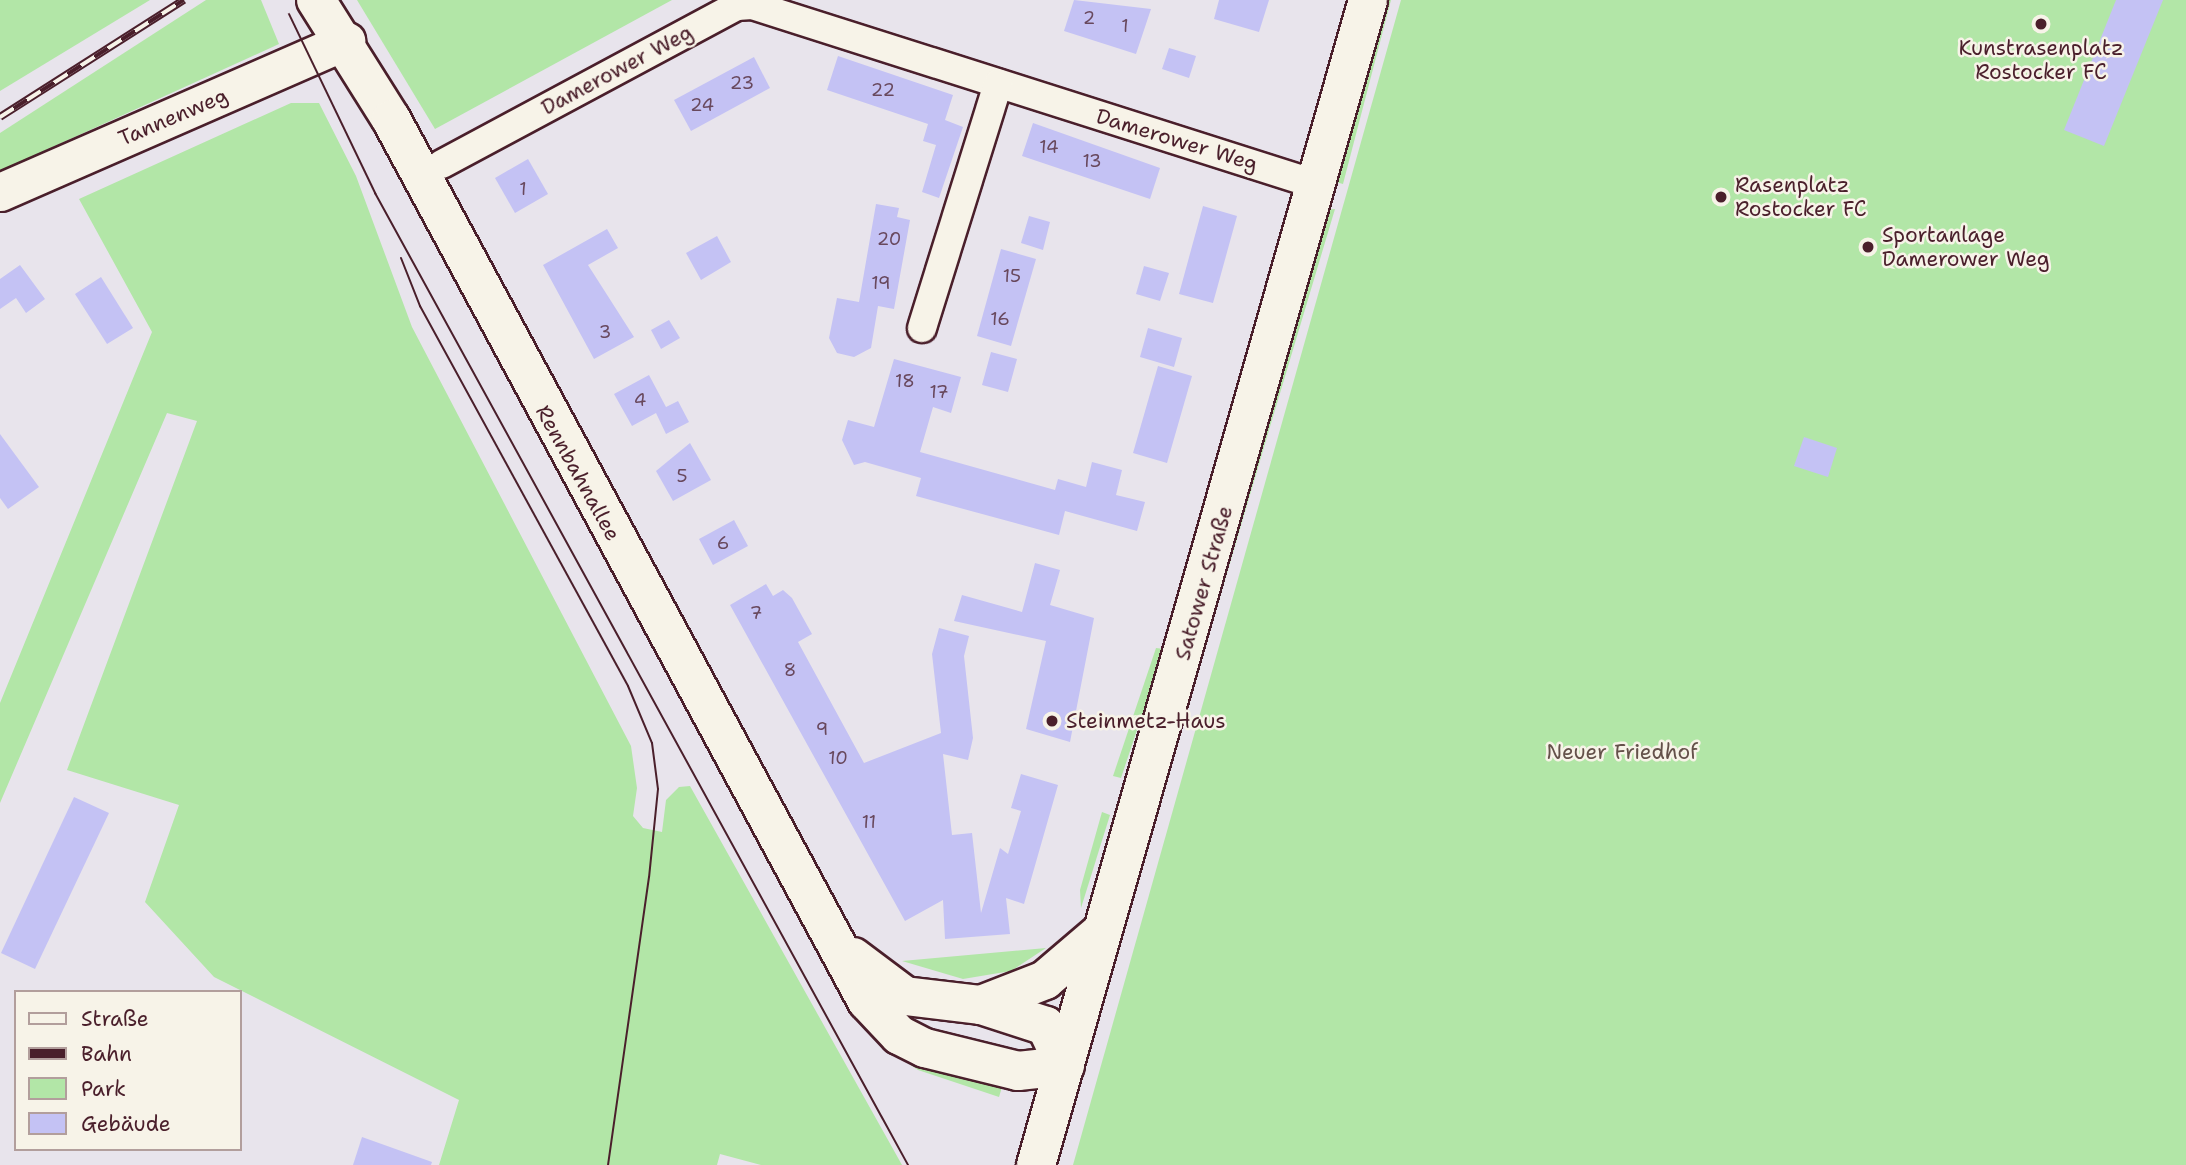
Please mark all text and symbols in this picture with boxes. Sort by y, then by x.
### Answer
house number: 2 [1083,7,1095,29]
house number: 1 [1121,15,1129,37]
marker: Kunstrasenplatz Rostocker FC [2033,16,2049,32]
street label: Damerower Weg [537,20,697,120]
place label: Kunstrasenplatz Rostocker FC [1959,35,2123,85]
house number: 23 [730,72,754,94]
house number: 22 [871,79,895,101]
street label: Tannenweg [115,83,231,151]
house number: 24 [690,94,714,116]
street label: Damerower Weg [1093,103,1261,177]
house number: 14 [1039,136,1059,158]
house number: 13 [1082,150,1102,172]
place label: Rasenplatz Rostocker FC [1735,172,1867,222]
house number: 1 [519,178,527,200]
marker: Rasenplatz Rostocker FC [1713,189,1729,205]
place label: Sportanlage Damerower Weg [1882,222,2050,272]
house number: 20 [877,228,901,250]
marker: Sportanlage Damerower Weg [1860,239,1876,255]
house number: 15 [1003,265,1021,287]
house number: 19 [871,272,891,294]
house number: 16 [990,308,1010,330]
house number: 3 [599,321,611,343]
house number: 18 [895,370,915,392]
house number: 17 [929,381,949,403]
house number: 4 [634,389,646,411]
street label: Rennbahnallee [530,401,626,545]
house number: 5 [676,465,688,487]
street label: Satower Straße [1170,503,1238,663]
house number: 6 [717,532,729,554]
house number: 7 [750,602,762,624]
house number: 8 [784,659,796,681]
place label: Steinmetz-Haus [1066,708,1226,734]
marker: Steinmetz-Haus [1044,713,1060,729]
house number: 9 [816,718,828,740]
park label: Neuer Friedhof [1546,739,1698,765]
house number: 10 [828,747,848,769]
house number: 11 [862,811,876,833]
legend [14,990,242,1151]
text: Straße [81,1005,149,1033]
text: Bahn [81,1040,132,1068]
text: Park [81,1075,126,1103]
text: Gebäude [81,1110,171,1138]

